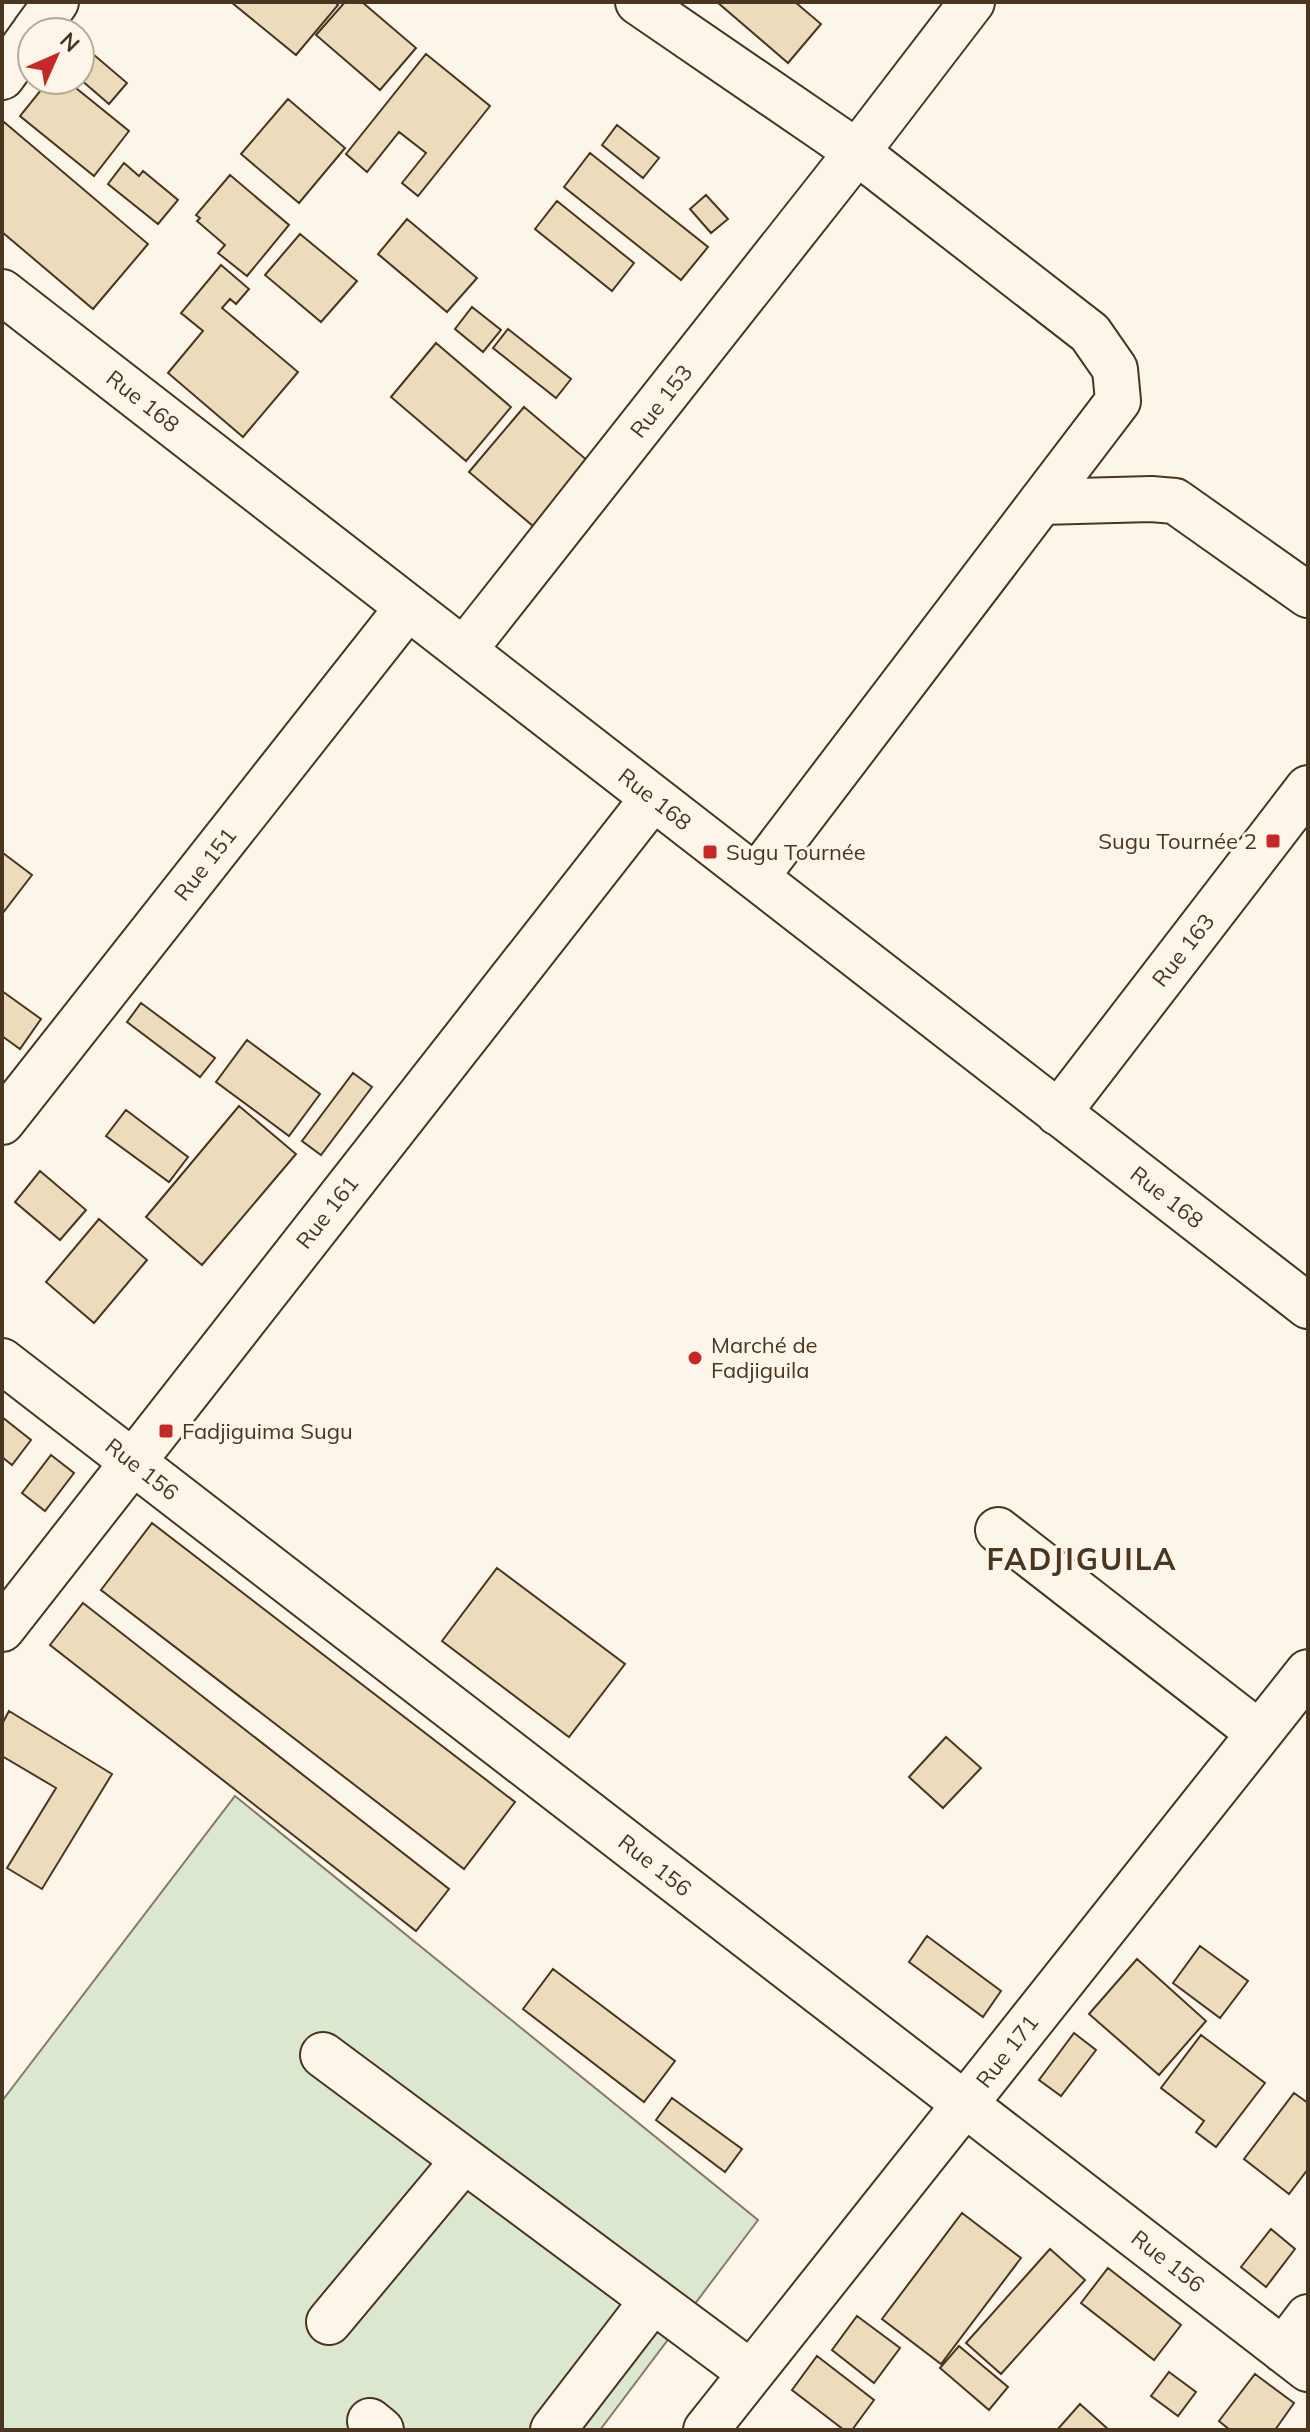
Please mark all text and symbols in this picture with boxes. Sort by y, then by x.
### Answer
north arrow [16,16,96,96]
text: N [54,26,86,58]
street label: Rue 153 [624,359,698,443]
street label: Rue 168 [101,364,185,438]
street label: Rue 168 [613,762,697,836]
street label: Rue 151 [168,822,242,906]
place label: Sugu Tournée 2 [1098,827,1257,855]
marker: Sugu Tournée 2 [1264,832,1282,850]
place label: Sugu Tournée [726,838,866,866]
marker: Sugu Tournée [701,843,719,861]
street label: Rue 163 [1146,908,1220,992]
street label: Rue 168 [1125,1160,1209,1234]
street label: Rue 161 [290,1170,364,1254]
place label: Marché de Fadjiguila [711,1331,818,1384]
marker: Marché de Fadjiguila [686,1349,704,1367]
place label: Fadjiguima Sugu [182,1417,353,1445]
marker: Fadjiguima Sugu [157,1422,175,1440]
street label: Rue 156 [100,1432,184,1506]
district label: FADJIGUILA [986,1540,1178,1578]
street label: Rue 156 [613,1828,697,1902]
street label: Rue 171 [970,2009,1044,2093]
street label: Rue 156 [1126,2224,1210,2298]

